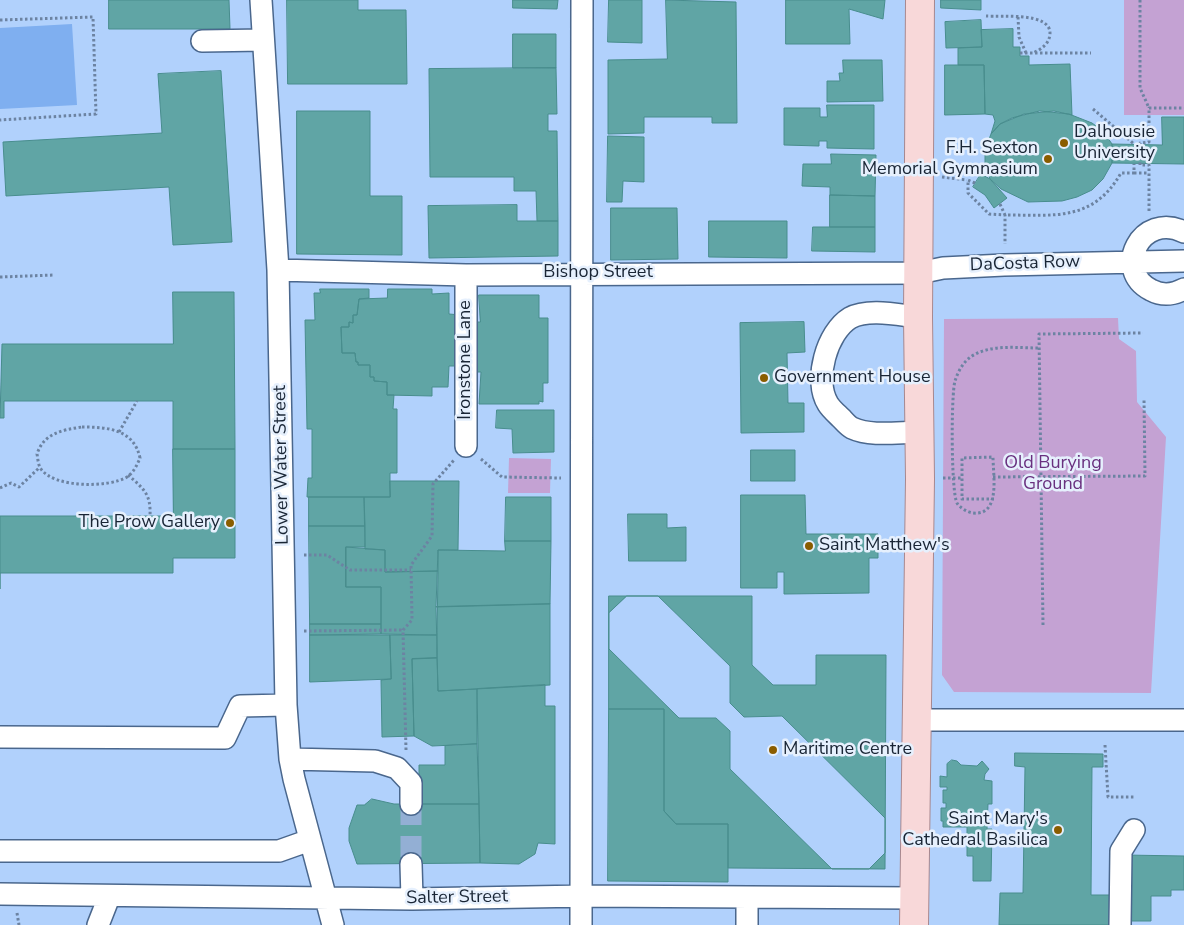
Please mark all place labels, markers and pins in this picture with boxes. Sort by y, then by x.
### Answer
place label: Dalhousie University [1074,122,1155,164]
marker: Dalhousie University [1058,137,1070,149]
place label: F.H. Sexton Memorial Gymnasium [862,138,1038,180]
marker: F.H. Sexton Memorial Gymnasium [1042,153,1054,165]
place label: Government House [774,367,930,389]
marker: Government House [758,372,770,384]
place label: The Prow Gallery [79,512,220,534]
marker: The Prow Gallery [224,517,236,529]
place label: Saint Matthew's [819,535,950,557]
marker: Saint Matthew's [803,540,815,552]
place label: Maritime Centre [783,739,912,761]
marker: Maritime Centre [767,744,779,756]
place label: Saint Mary's Cathedral Basilica [902,809,1048,852]
marker: Saint Mary's Cathedral Basilica [1052,824,1064,836]

